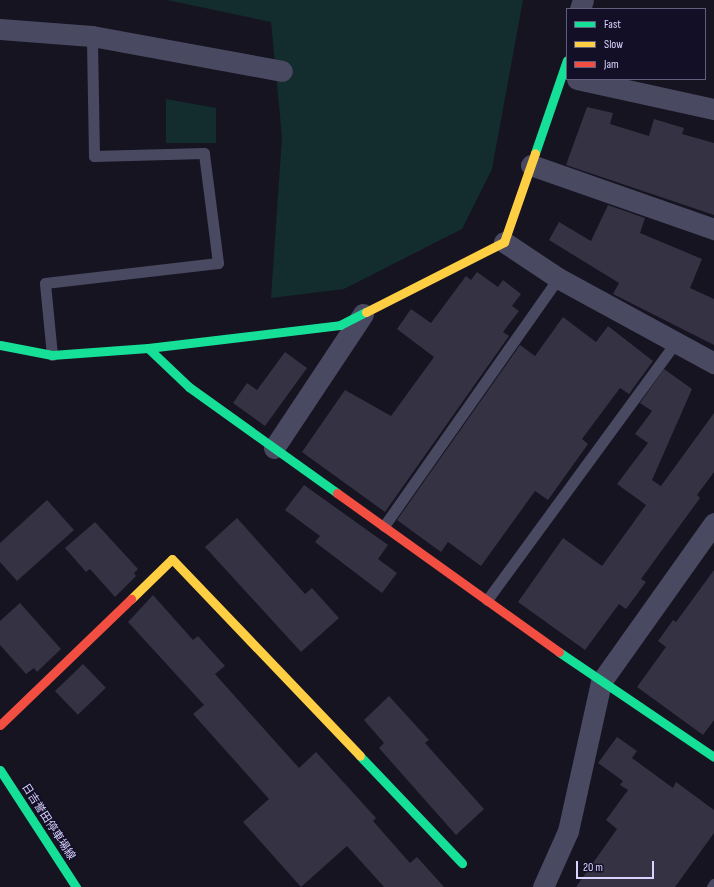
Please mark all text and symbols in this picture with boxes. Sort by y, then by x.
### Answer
legend [566,8,706,80]
text: Fast [604,17,621,32]
text: Slow [604,37,623,52]
text: Jam [604,57,619,72]
street label: 日吉誉田停車場線 [19,782,77,862]
scale bar [578,853,656,879]
text: 20 m [583,860,603,875]

